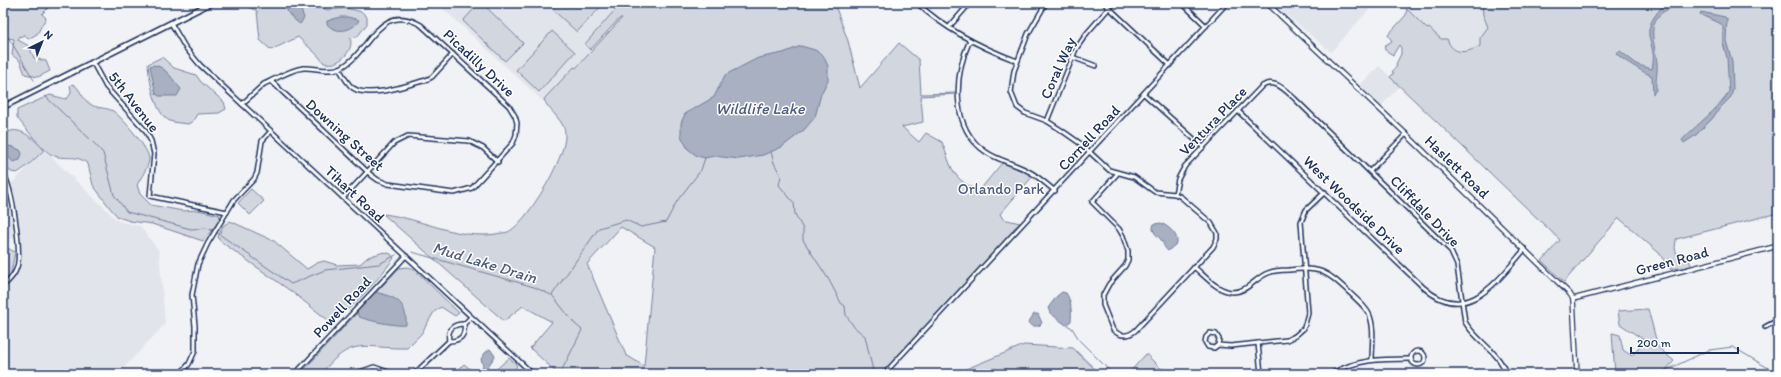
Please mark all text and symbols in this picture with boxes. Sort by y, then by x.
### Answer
north arrow [22,22,62,62]
street label: Picadilly Drive [439,25,519,101]
text: N [41,28,56,42]
street label: Coral Way [1036,34,1080,102]
street label: 5th Avenue [105,68,163,136]
street label: Ventura Place [1175,83,1251,159]
street label: Downing Street [302,95,388,175]
water label: Wildlife Lake [715,99,806,118]
street label: Cornell Road [1054,102,1124,174]
street label: Haslett Road [1421,132,1494,203]
street label: West Woodside Drive [1299,152,1409,258]
street label: Tihart Road [321,162,389,227]
street label: Cliffdale Drive [1386,171,1464,251]
park label: Orlando Park [958,180,1044,198]
water label: Mud Lake Drain [431,238,539,287]
street label: Green Road [1634,243,1710,279]
street label: Powell Road [309,272,376,342]
scale bar [1631,329,1738,355]
text: 200 m [1637,336,1671,350]

